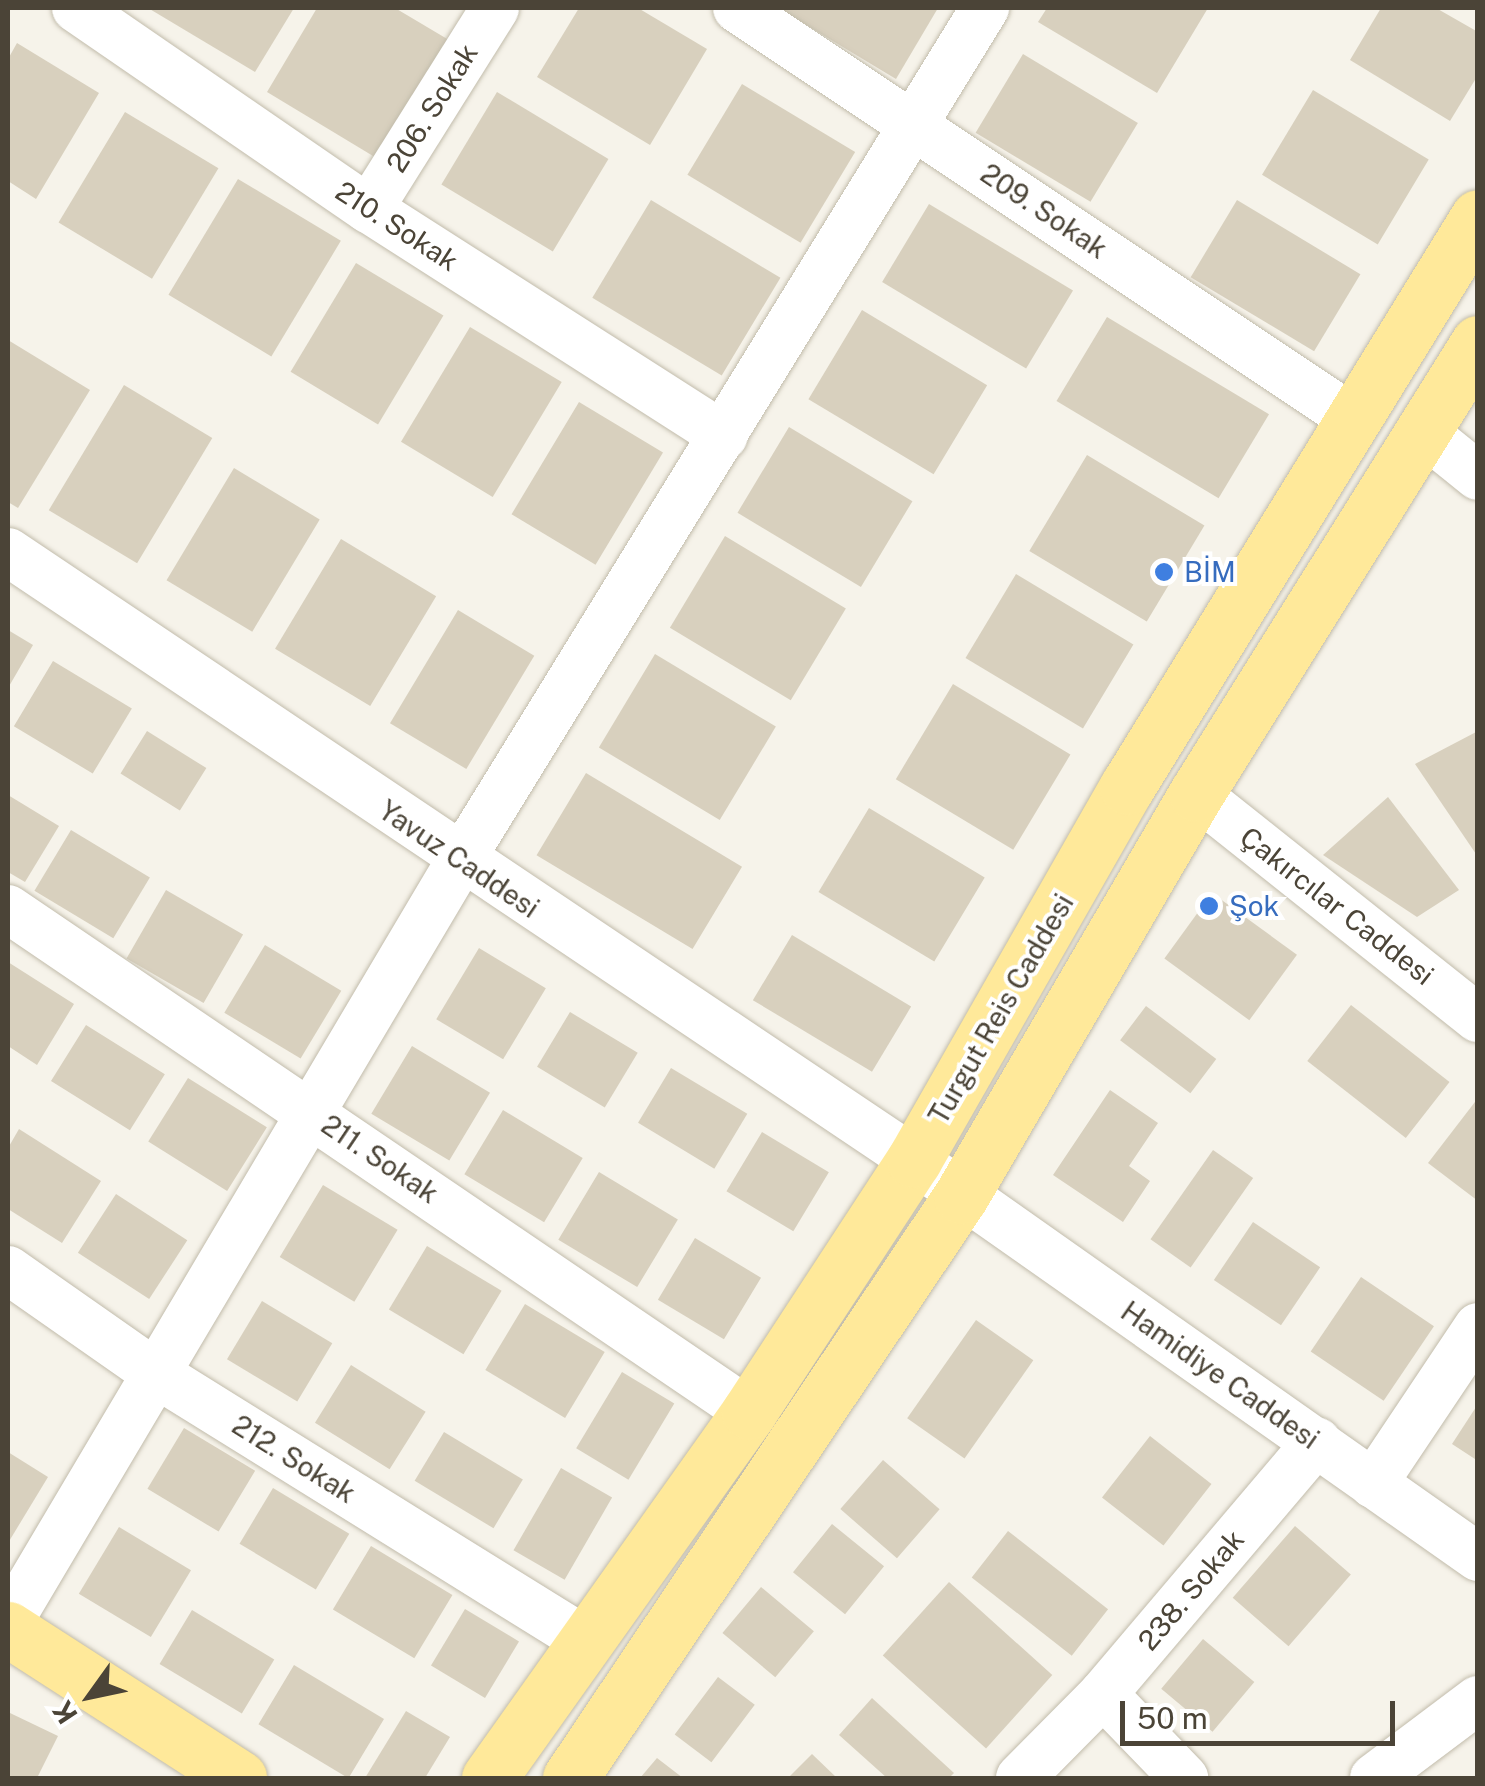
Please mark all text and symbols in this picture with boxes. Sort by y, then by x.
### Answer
street label: 206. Sokak [379,37,485,179]
street label: 209. Sokak [974,156,1114,266]
street label: 210. Sokak [329,174,465,278]
place label: BİM [1184,555,1236,589]
marker: BİM [1153,561,1175,583]
street label: Yavuz Caddesi [373,793,545,925]
street label: Çakırcılar Caddesi [1234,820,1440,992]
street label: Turgut Reis Caddesi [921,888,1081,1130]
place label: Şok [1229,889,1279,923]
marker: Şok [1198,895,1220,917]
street label: 211. Sokak [315,1108,445,1210]
street label: Hamidiye Caddesi [1115,1294,1325,1456]
street label: 212. Sokak [226,1408,362,1510]
street label: 238. Sokak [1131,1523,1251,1657]
north arrow [40,1646,140,1746]
scale bar [1125,1681,1400,1743]
text: K [45,1695,84,1730]
text: 50 m [1137,1700,1208,1736]

